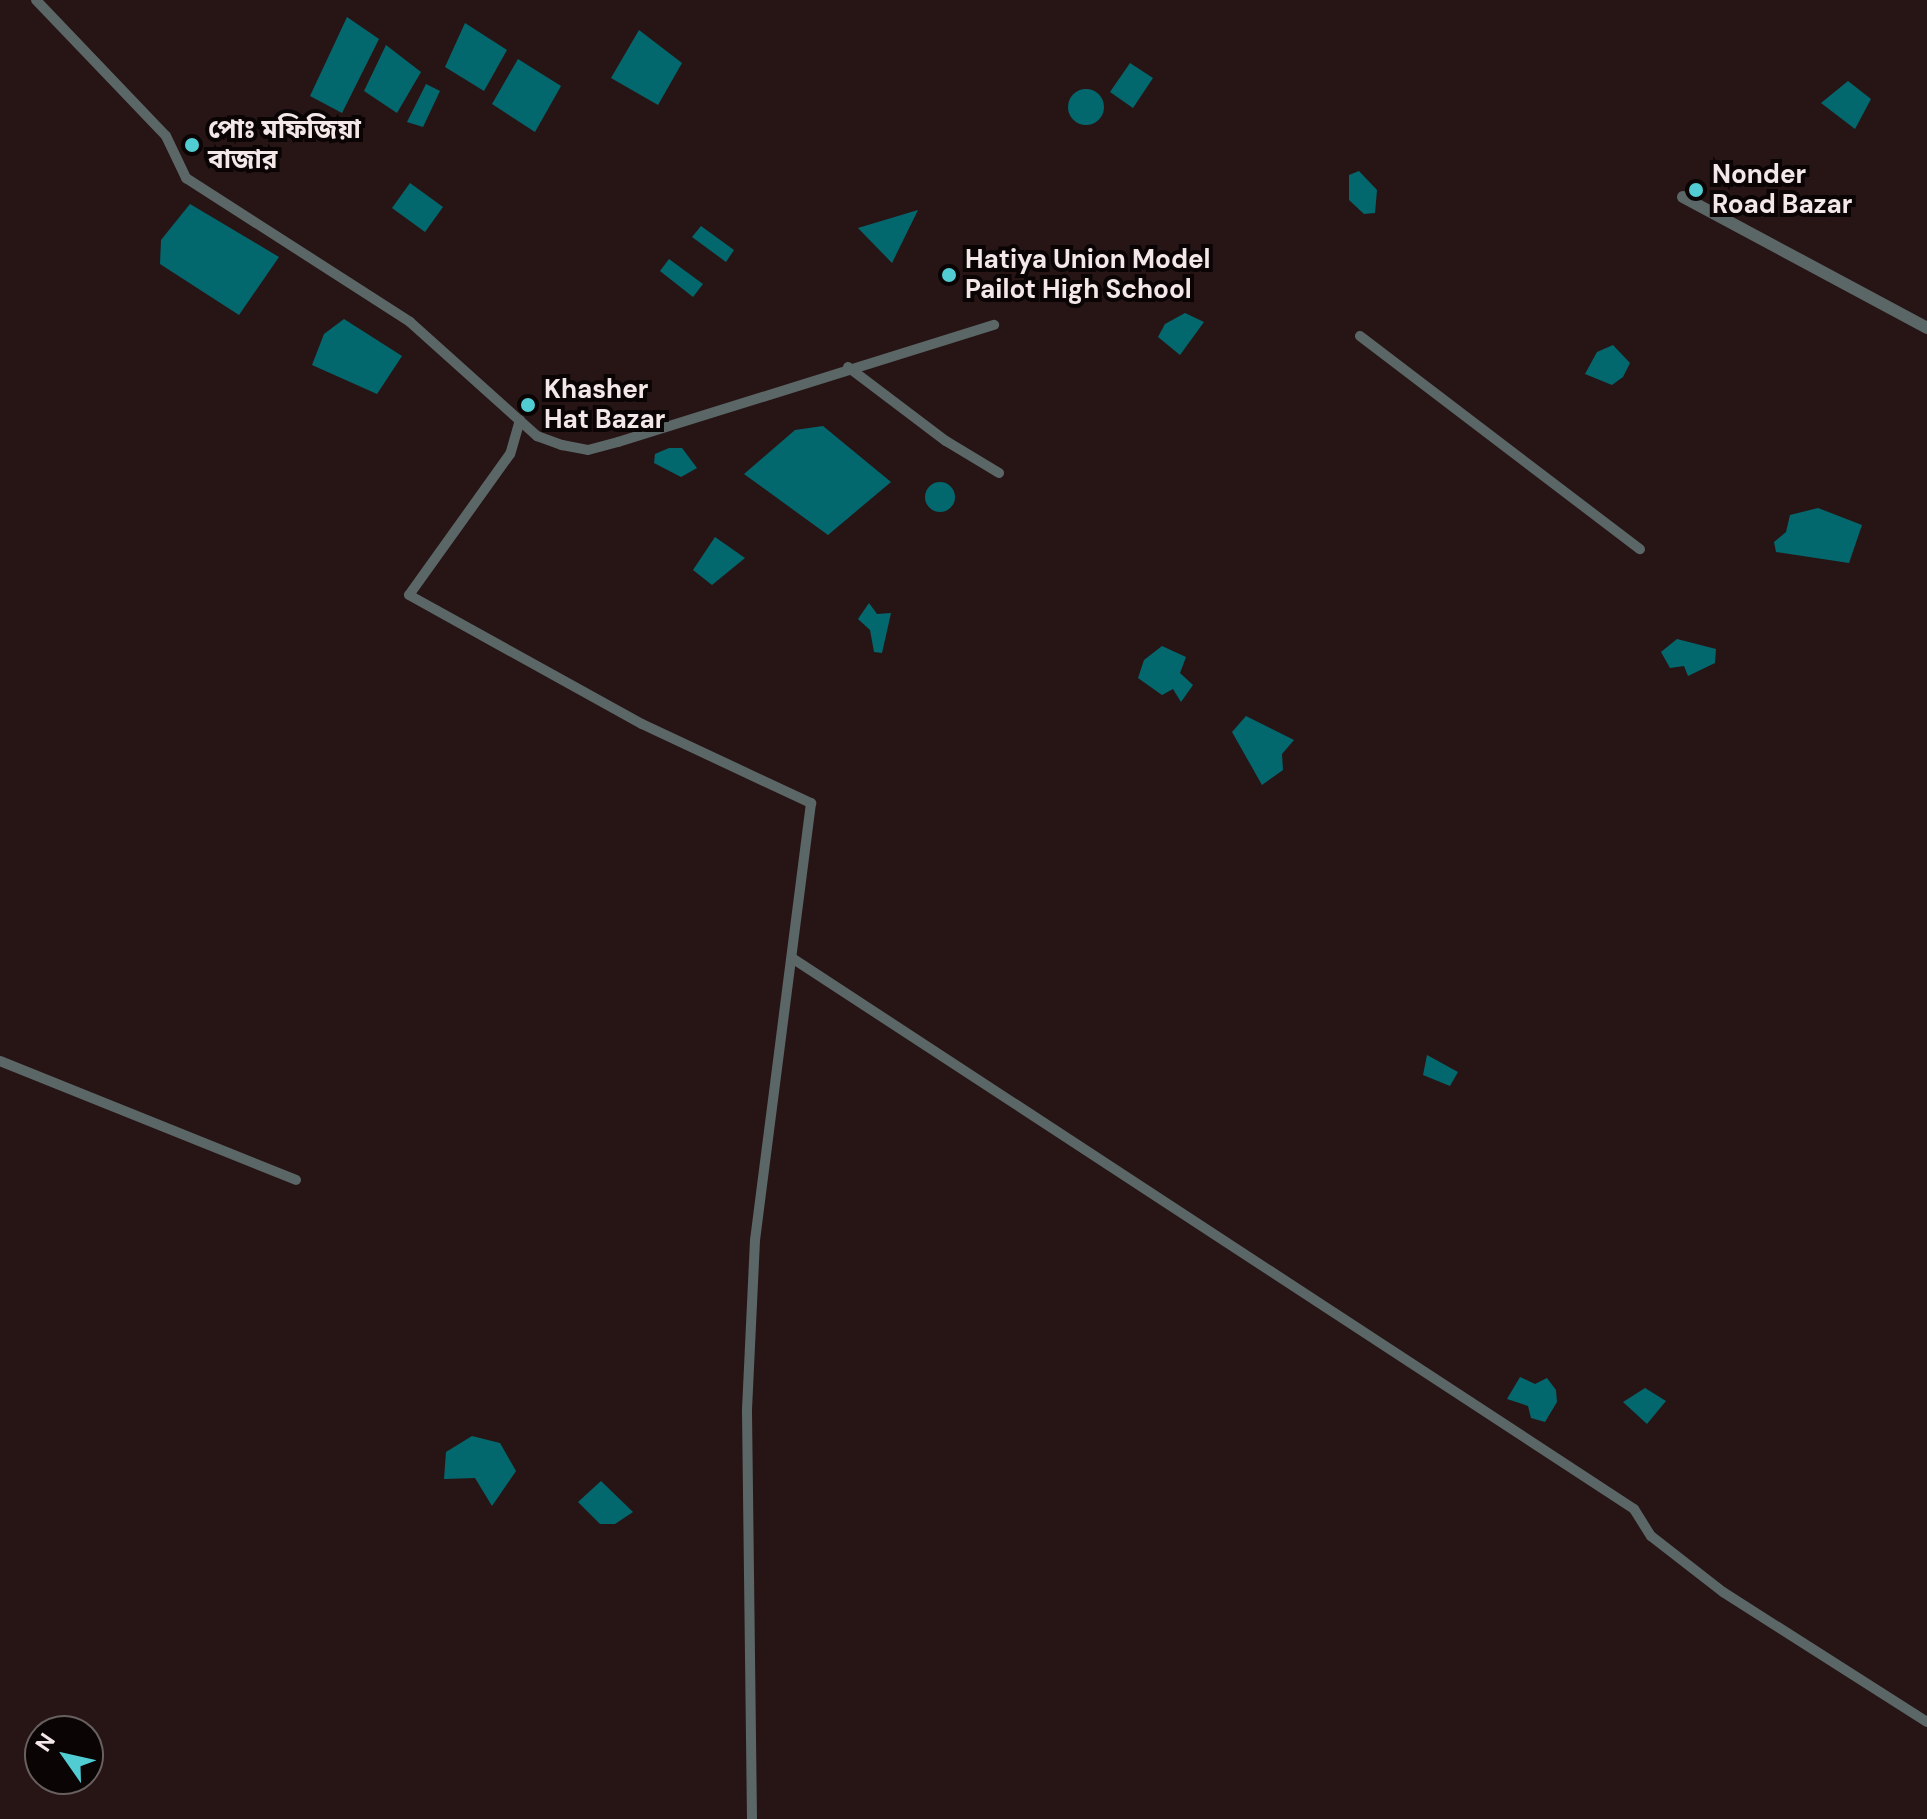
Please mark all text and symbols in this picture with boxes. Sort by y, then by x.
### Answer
place label: পোঃ মফিজিয়া বাজার [208,114,361,176]
marker: পোঃ মফিজিয়া বাজার [183,136,201,154]
place label: Nonder Road Bazar [1712,159,1852,220]
marker: Nonder Road Bazar [1687,181,1705,199]
place label: Hatiya Union Model Pailot High School [965,244,1211,306]
marker: Hatiya Union Model Pailot High School [940,266,958,284]
place label: Khasher Hat Bazar [544,374,665,436]
marker: Khasher Hat Bazar [519,396,537,414]
north arrow [24,1715,104,1795]
text: N [29,1728,62,1757]

